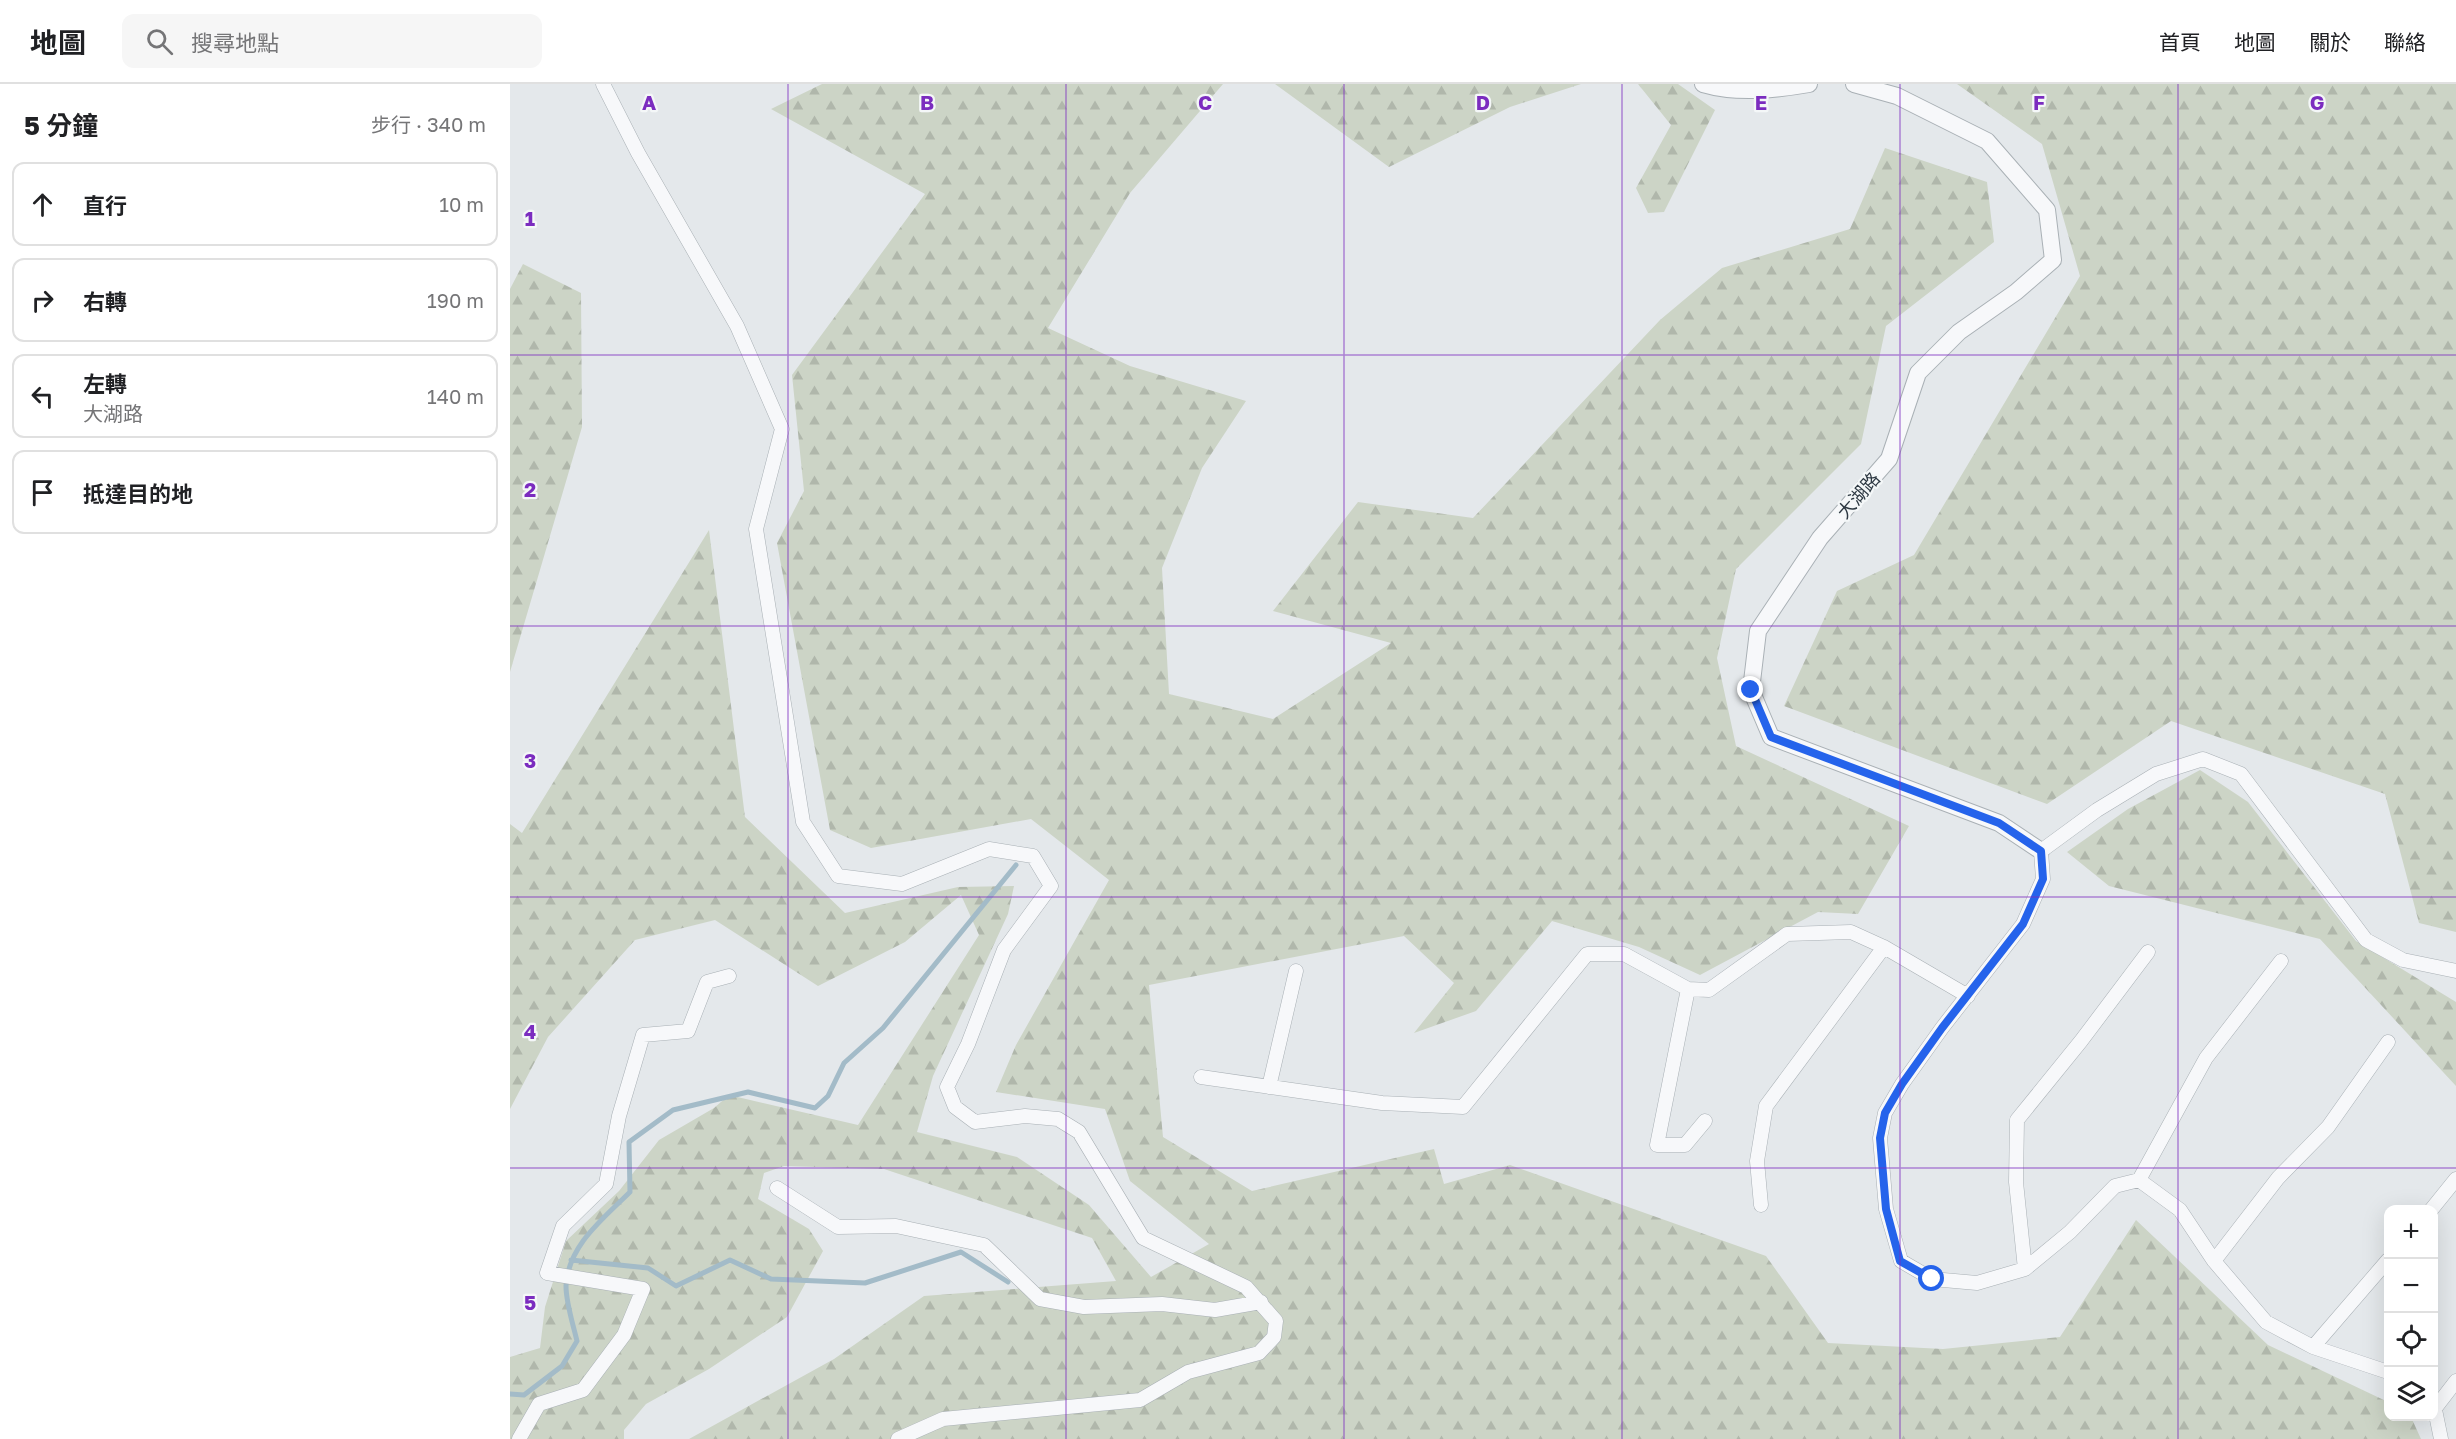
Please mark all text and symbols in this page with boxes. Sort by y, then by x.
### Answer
search box [122,14,542,68]
icon: search [143,25,176,58]
text: 地圖 [30,26,86,59]
text: 搜尋地點 [191,29,279,56]
text: 首頁 [2159,29,2201,55]
text: 地圖 [2234,29,2276,55]
text: 關於 [2309,29,2351,55]
text: 聯絡 [2384,29,2426,55]
text: A [642,90,656,114]
text: B [920,90,934,114]
text: C [1198,90,1212,114]
text: D [1476,90,1490,114]
text: E [1755,90,1767,114]
text: F [2033,90,2045,114]
text: G [2310,90,2324,114]
text: 5 分鐘 [24,110,98,141]
text: 步行 · 340 m [371,112,486,136]
icon: ahead [26,188,59,221]
text: 直行 [83,192,127,219]
text: 10 m [439,192,484,216]
text: 1 [525,206,535,230]
icon: right [26,284,59,317]
text: 右轉 [83,288,127,315]
text: 190 m [427,288,484,312]
text: 左轉 [83,370,127,397]
icon: left [26,380,59,413]
text: 140 m [427,384,484,408]
text: 大湖路 [83,401,143,425]
street label: 大湖路 [1832,467,1884,523]
icon: arrive [26,476,59,509]
text: 2 [524,477,536,501]
text: 抵達目的地 [83,480,193,507]
route end [1737,676,1763,702]
text: 3 [524,748,536,772]
text: 4 [524,1019,536,1043]
map controls [2384,1205,2438,1421]
button: + [2384,1205,2438,1259]
button: − [2384,1259,2438,1313]
route start [1918,1265,1944,1291]
text: 5 [524,1290,536,1314]
button: locate [2384,1313,2438,1367]
button: layers [2384,1367,2438,1421]

